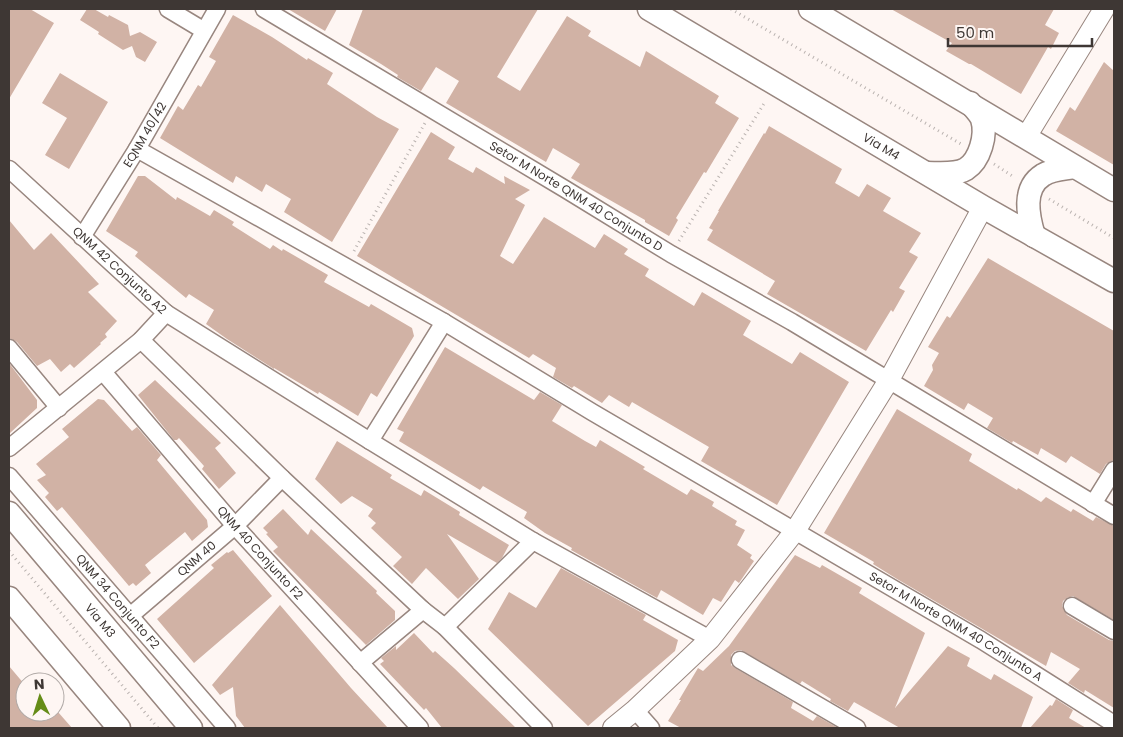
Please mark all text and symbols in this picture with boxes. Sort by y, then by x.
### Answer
scale bar [948,15,1092,47]
text: 50 m [956,22,994,43]
street label: EQNM 40/42 [119,99,170,170]
street label: Via M4 [860,129,904,164]
street label: Setor M Norte QNM 40 Conjunto D [486,137,666,255]
street label: QNM 42 Conjunto A2 [69,222,171,318]
street label: QNM 40 Conjunto F2 [213,502,307,603]
street label: QNM 40 [173,537,220,580]
street label: QNM 34 Conjunto F2 [72,550,164,652]
street label: Setor M Norte QNM 40 Conjunto A [866,567,1046,685]
street label: Via M3 [81,600,120,641]
north arrow [15,672,65,722]
text: N [33,674,45,694]

